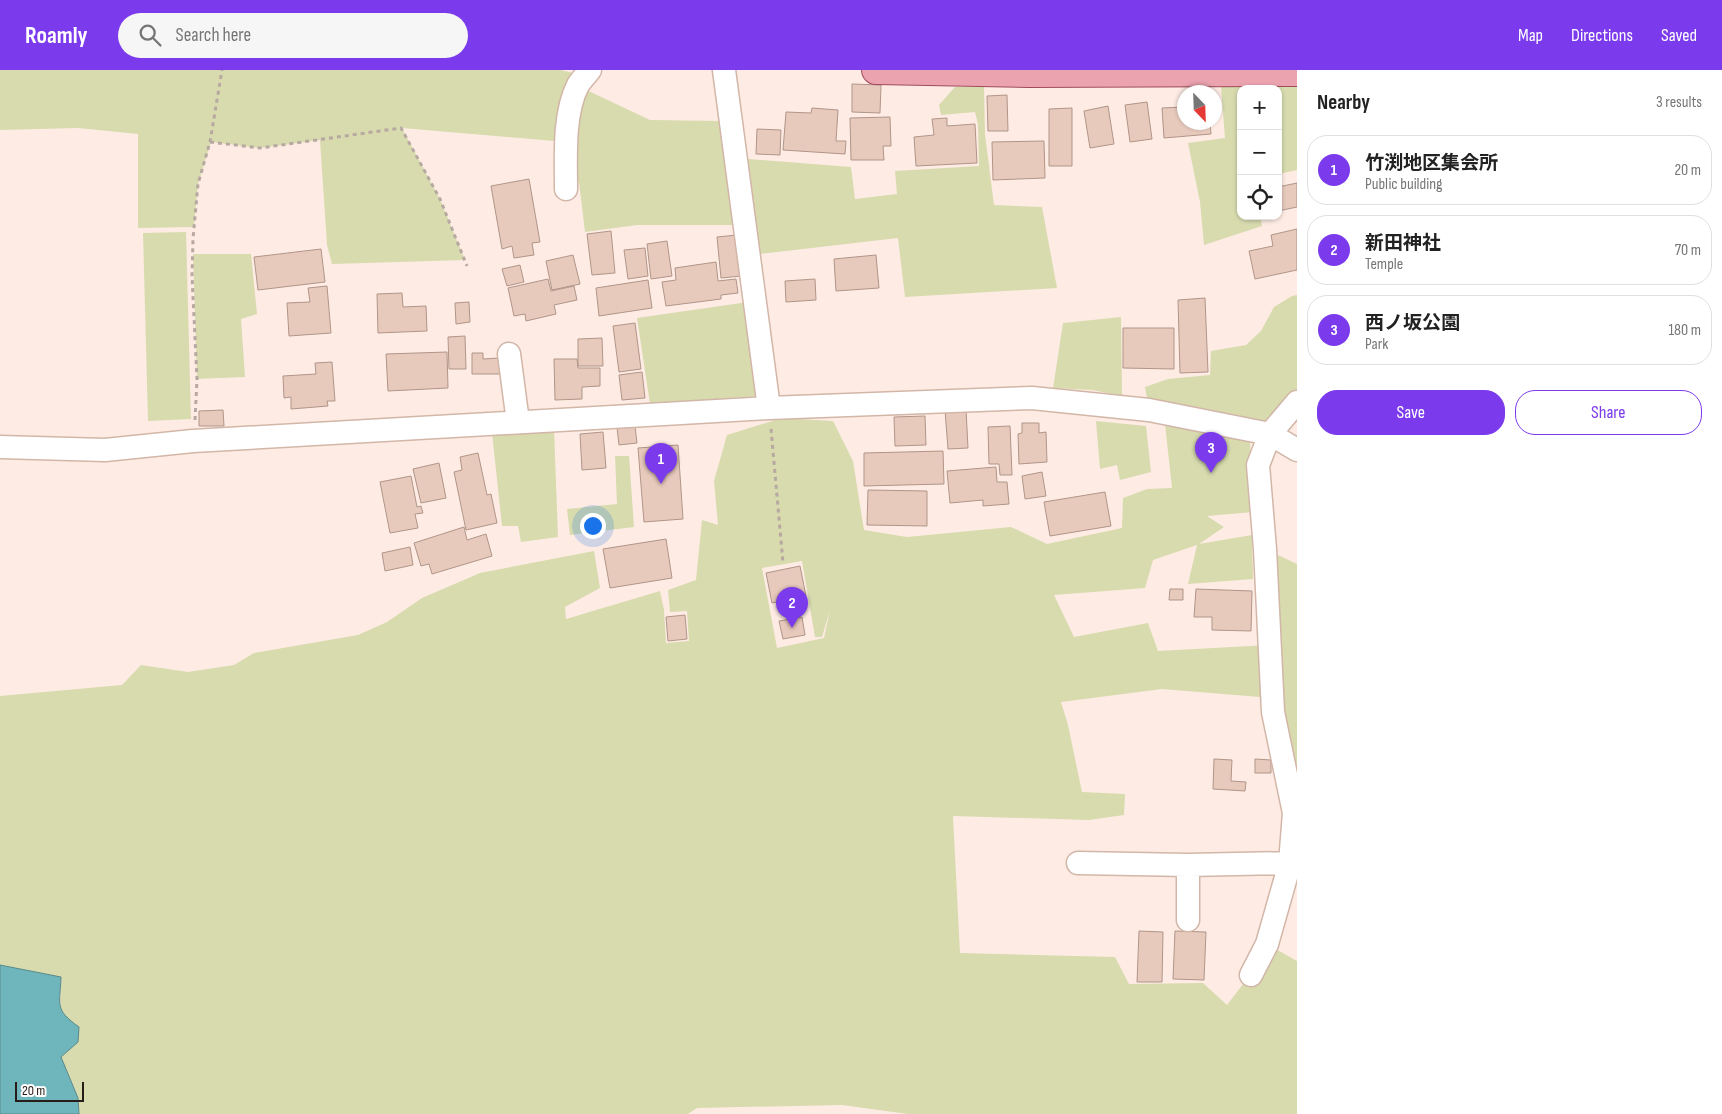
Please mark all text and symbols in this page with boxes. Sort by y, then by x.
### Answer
search box [118,13,468,58]
text: Roamly [25,21,88,50]
icon: search [136,21,164,49]
text: Search here [176,24,251,47]
text: Map [1518,25,1543,46]
text: Directions [1571,25,1633,46]
text: Saved [1661,25,1697,46]
north arrow [1177,85,1222,130]
map controls [1237,85,1282,220]
button: + [1237,85,1282,130]
text: Nearby [1317,90,1370,115]
text: 3 results [1656,93,1702,112]
button: − [1237,130,1282,175]
text: 竹渕地区集会所 [1365,152,1498,175]
text: 1 [1331,161,1337,180]
text: 20 m [1674,161,1701,180]
button: locate [1237,175,1282,220]
text: Public building [1365,175,1442,194]
text: 新田神社 [1365,232,1441,255]
text: 2 [1330,241,1338,260]
text: 70 m [1675,241,1701,260]
text: Temple [1365,255,1403,274]
text: 西ノ坂公園 [1365,312,1460,335]
text: 3 [1330,321,1338,340]
text: 180 m [1668,321,1701,340]
text: Park [1365,335,1388,354]
button: Save [1317,390,1505,435]
button: Share [1515,390,1702,435]
pin: 3 [1195,432,1227,473]
pin: 1 [645,443,677,484]
your location [580,513,606,539]
pin: 2 [776,587,808,628]
scale bar [15,1079,84,1102]
text: 20 m [22,1082,45,1099]

